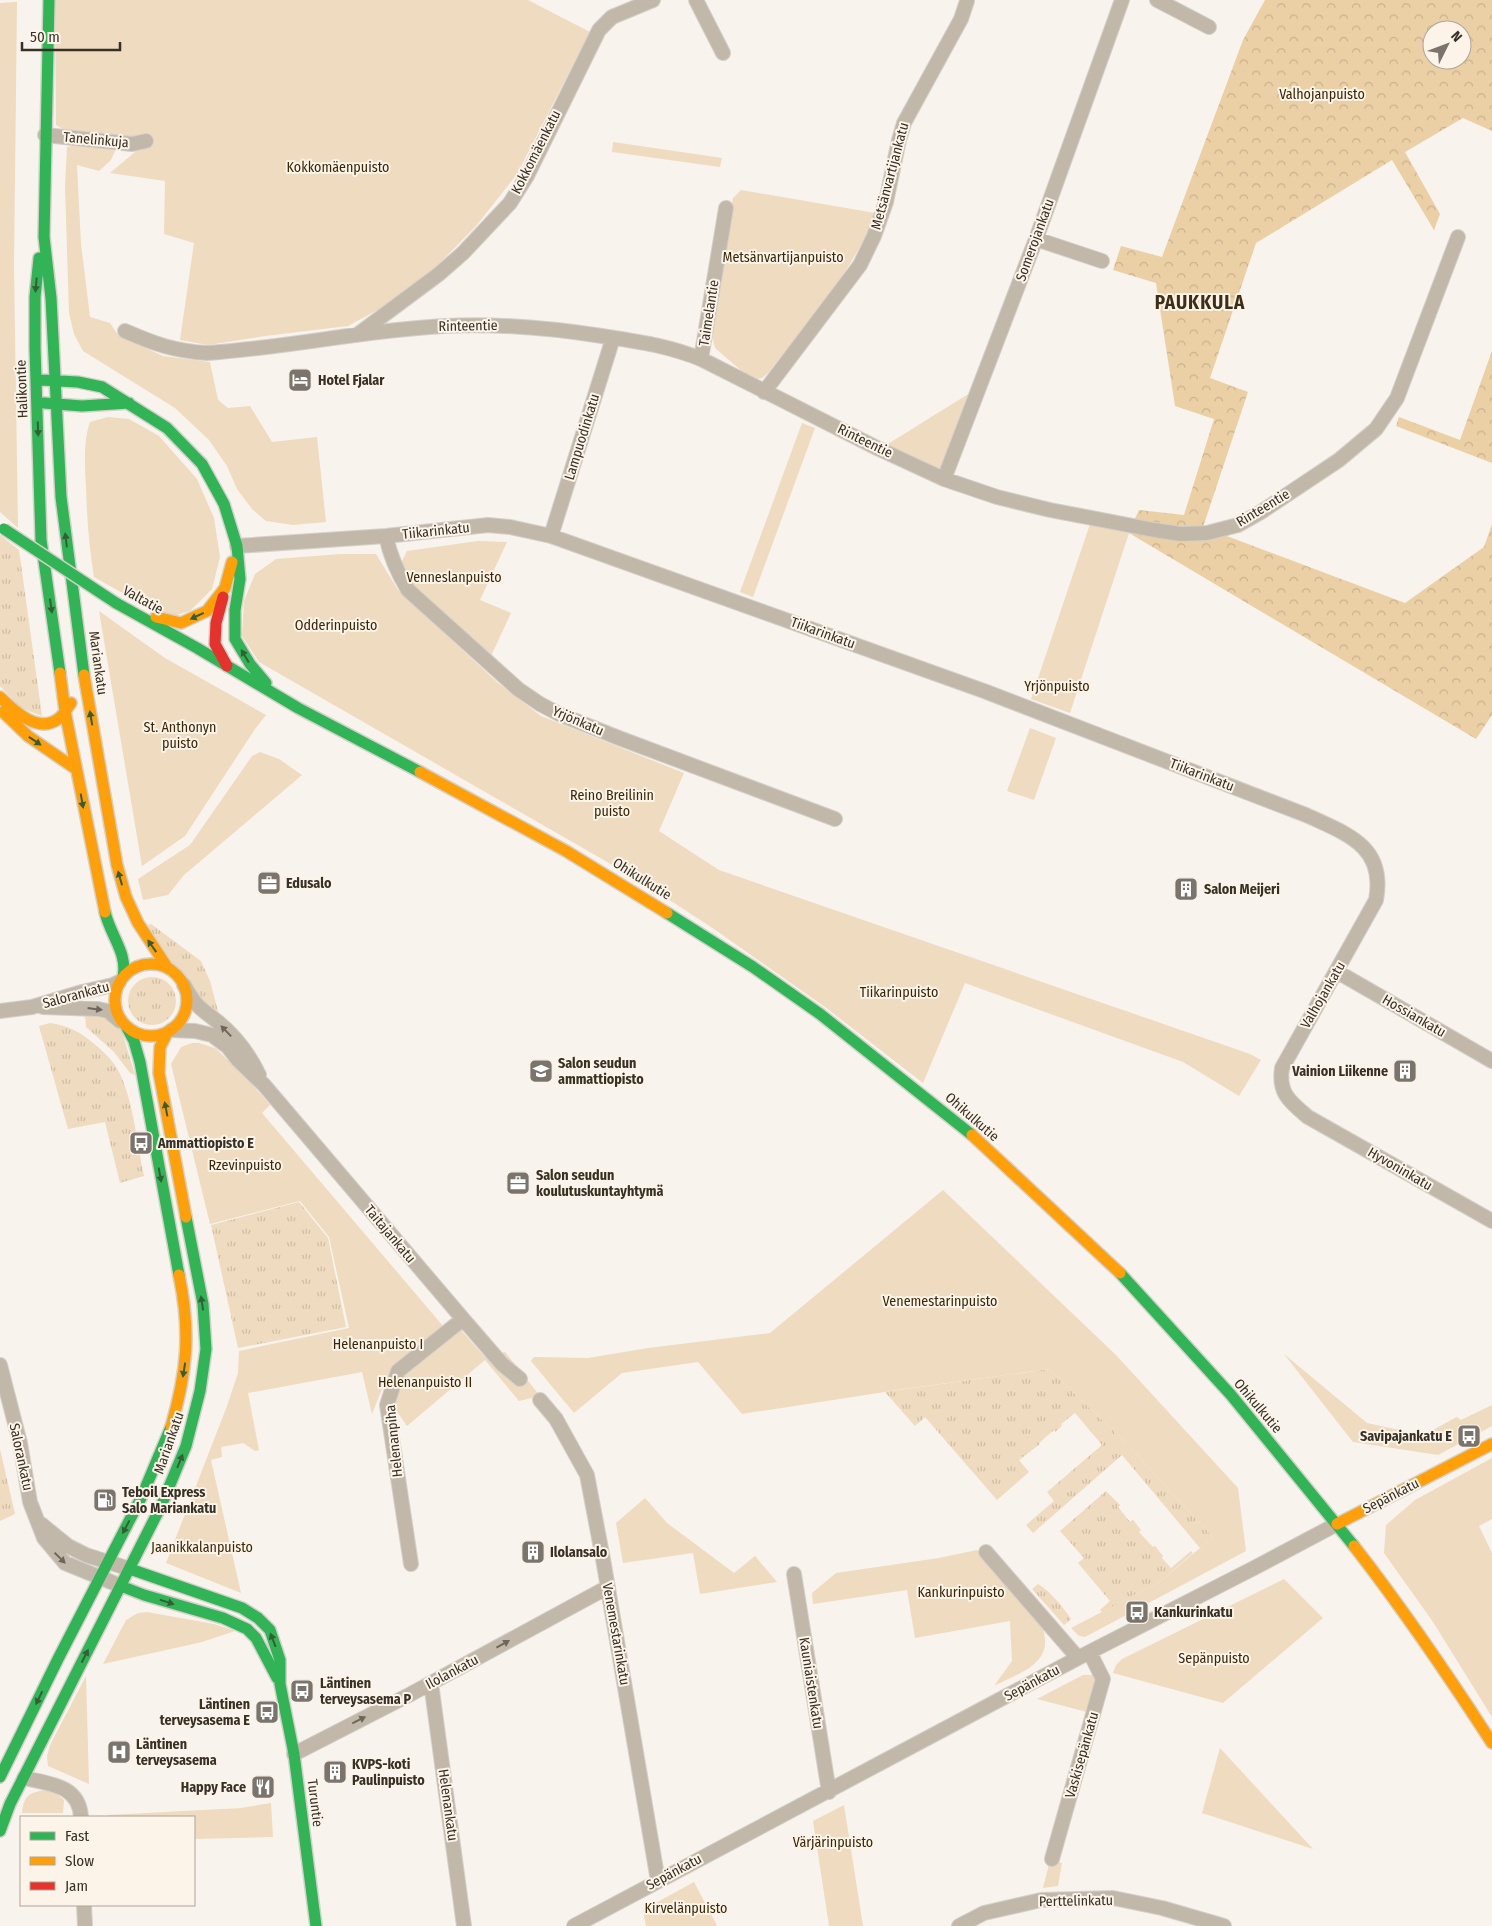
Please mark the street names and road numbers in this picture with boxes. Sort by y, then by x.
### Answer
street label: Kokkomäenkatu [508,107,564,197]
street label: Metsänvartijankatu [868,121,912,231]
street label: Tanelinkuja [63,129,130,151]
street label: Somerojankatu [1012,196,1058,284]
street label: Taimelantie [695,279,723,347]
street label: Rinteentie [438,317,498,335]
street label: Halikontie [12,359,32,419]
street label: Lampuodinkatu [561,392,603,482]
street label: Rinteentie [835,420,895,462]
street label: Rinteentie [1233,485,1293,531]
street label: Tiikarinkatu [402,519,470,543]
street label: Valtatie [120,582,166,618]
street label: Tiikarinkatu [788,613,858,653]
street label: Mariankatu [85,630,111,696]
street label: Yrjönkatu [550,703,606,739]
street label: Tiikarinkatu [1167,755,1237,795]
street label: Ohikulkutie [610,854,675,904]
street label: Valhojankatu [1297,958,1349,1032]
street label: Salorankatu [41,978,111,1012]
street label: Hossiankatu [1379,991,1449,1041]
street label: Ohikulkutie [942,1089,1003,1145]
street label: Hyvoninkatu [1365,1144,1435,1194]
street label: Taitajankatu [361,1202,419,1266]
street label: Ohikulkutie [1230,1375,1286,1437]
street label: Helenanpiha [382,1404,406,1478]
street label: Mariankatu [150,1410,188,1476]
street label: Salorankatu [6,1422,36,1492]
street label: Sepänkatu [1360,1475,1422,1517]
street label: Venemestarinkatu [599,1581,633,1687]
street label: Kauniaistenkatu [795,1636,827,1730]
street label: Ilolankatu [423,1651,481,1693]
street label: Sepänkatu [1001,1661,1063,1705]
street label: Vaskisepänkatu [1062,1710,1102,1800]
street label: Helenankatu [435,1768,461,1842]
street label: Turuntie [304,1778,326,1828]
street label: Sepänkatu [643,1850,705,1894]
street label: Perttelinkatu [1039,1892,1113,1910]

